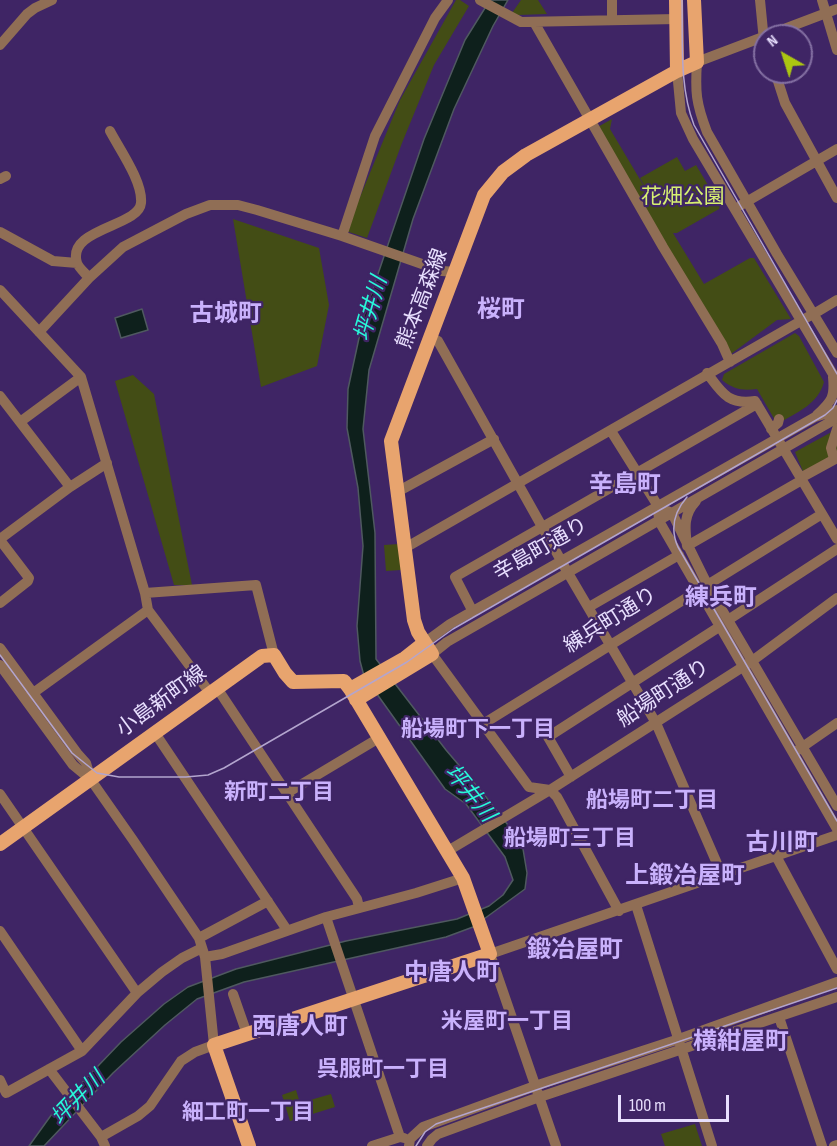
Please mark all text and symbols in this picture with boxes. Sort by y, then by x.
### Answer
north arrow [753,24,813,84]
text: N [763,31,782,51]
park label: 花畑公園 [641,185,725,211]
street label: 熊本高森線 [392,245,454,353]
water label: 坪井川 [350,274,394,344]
district label: 桜町 [477,297,525,325]
district label: 古城町 [190,301,262,329]
district label: 辛島町 [589,472,661,500]
street label: 辛島町通り [489,513,593,587]
street label: 練兵町通り [560,582,662,660]
district label: 練兵町 [685,585,757,613]
street label: 船場町通り [613,655,715,733]
street label: 小島新町線 [112,661,212,743]
district label: 船場町下一丁目 [401,717,555,743]
water label: 坪井川 [438,760,500,828]
district label: 新町二丁目 [224,780,334,806]
district label: 船場町二丁目 [586,788,718,814]
district label: 船場町三丁目 [504,826,636,852]
district label: 古川町 [746,830,818,858]
district label: 上鍛冶屋町 [625,863,745,891]
district label: 鍛冶屋町 [527,937,623,965]
district label: 中唐人町 [404,960,500,988]
district label: 米屋町一丁目 [441,1009,573,1035]
district label: 西唐人町 [252,1014,348,1042]
district label: 横紺屋町 [693,1029,789,1057]
district label: 呉服町一丁目 [317,1057,449,1083]
water label: 坪井川 [47,1066,111,1132]
scale bar [621,1083,732,1121]
text: 100 m [629,1095,666,1116]
district label: 細工町一丁目 [182,1100,314,1126]

